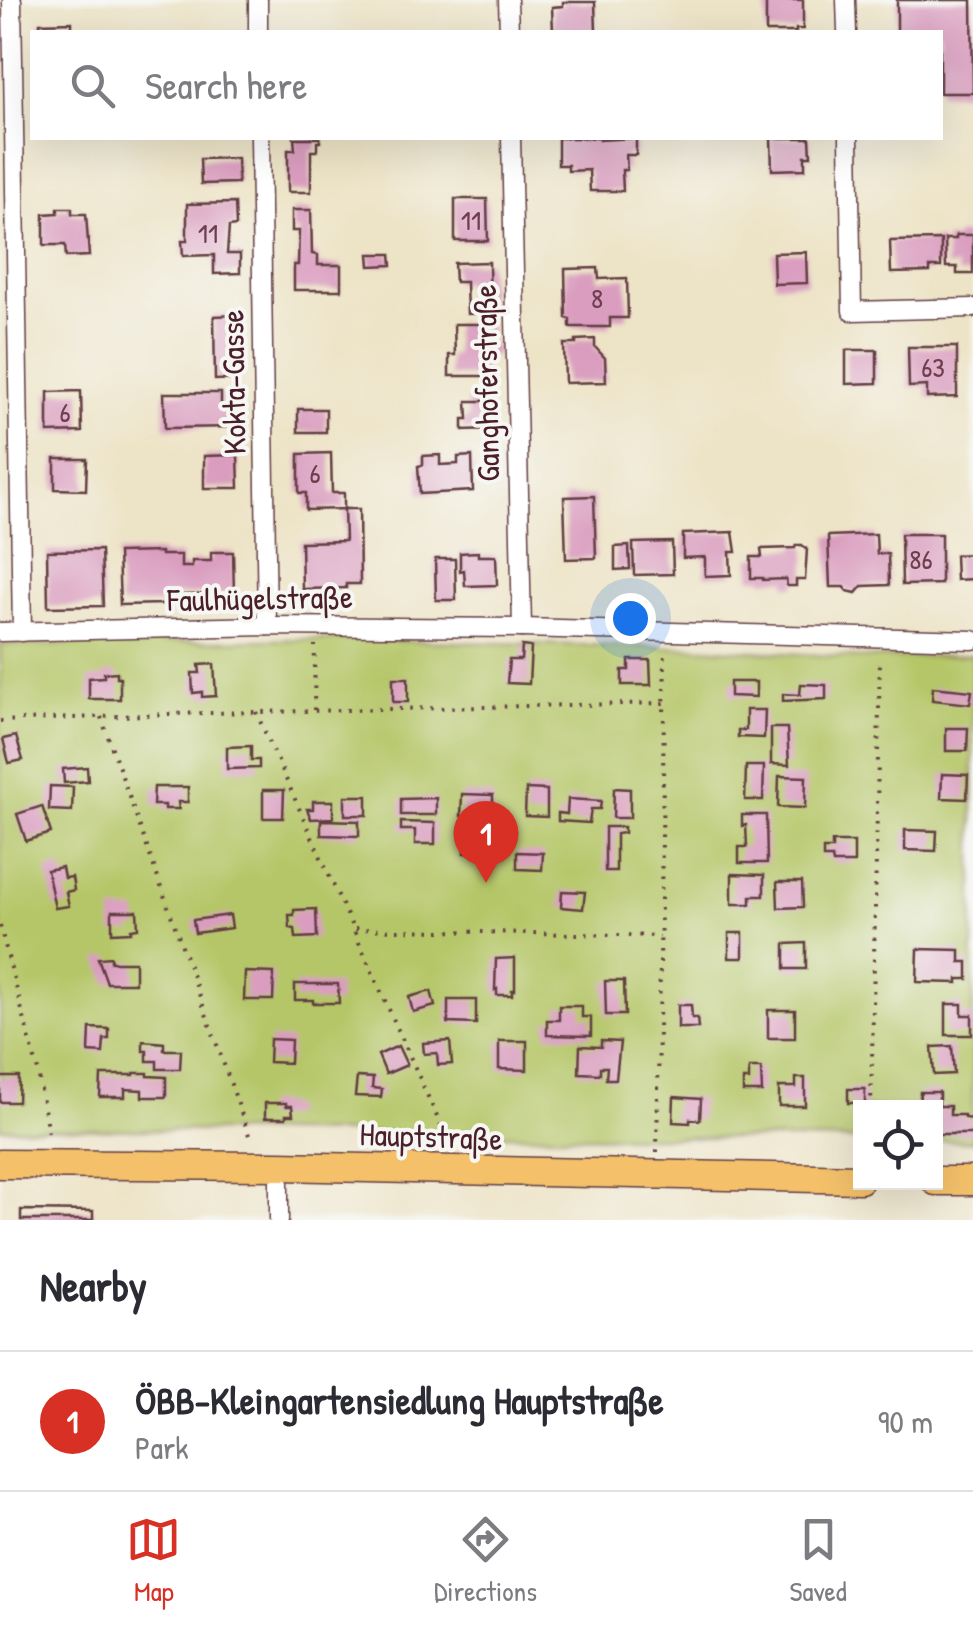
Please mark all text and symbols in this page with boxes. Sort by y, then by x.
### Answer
search box [30,30,943,140]
icon: search [65,58,120,113]
text: Search here [145,59,307,111]
house number: 11 [461,201,481,239]
house number: 11 [198,214,218,252]
house number: 8 [591,279,603,317]
street label: Ganghoferstraße [463,284,509,482]
street label: Kokta-Gasse [210,309,256,455]
house number: 63 [921,348,945,386]
house number: 6 [59,393,71,431]
house number: 6 [309,454,321,492]
house number: 86 [909,540,933,578]
street label: Faulhügelstraße [166,575,353,621]
your location [605,593,656,644]
pin: 1 [454,800,518,883]
map controls [853,1100,943,1190]
button: locate [853,1100,943,1190]
street label: Hauptstraße [359,1112,503,1160]
text: Nearby [40,1257,147,1314]
text: ÖBB-Kleingartensiedlung Hauptstraße [135,1374,664,1426]
text: 1 [67,1400,78,1443]
text: 90 m [878,1400,933,1443]
text: Park [135,1426,189,1469]
tab: Map [126,1512,181,1610]
tab: Directions [434,1512,537,1610]
tab: Saved [790,1512,847,1610]

